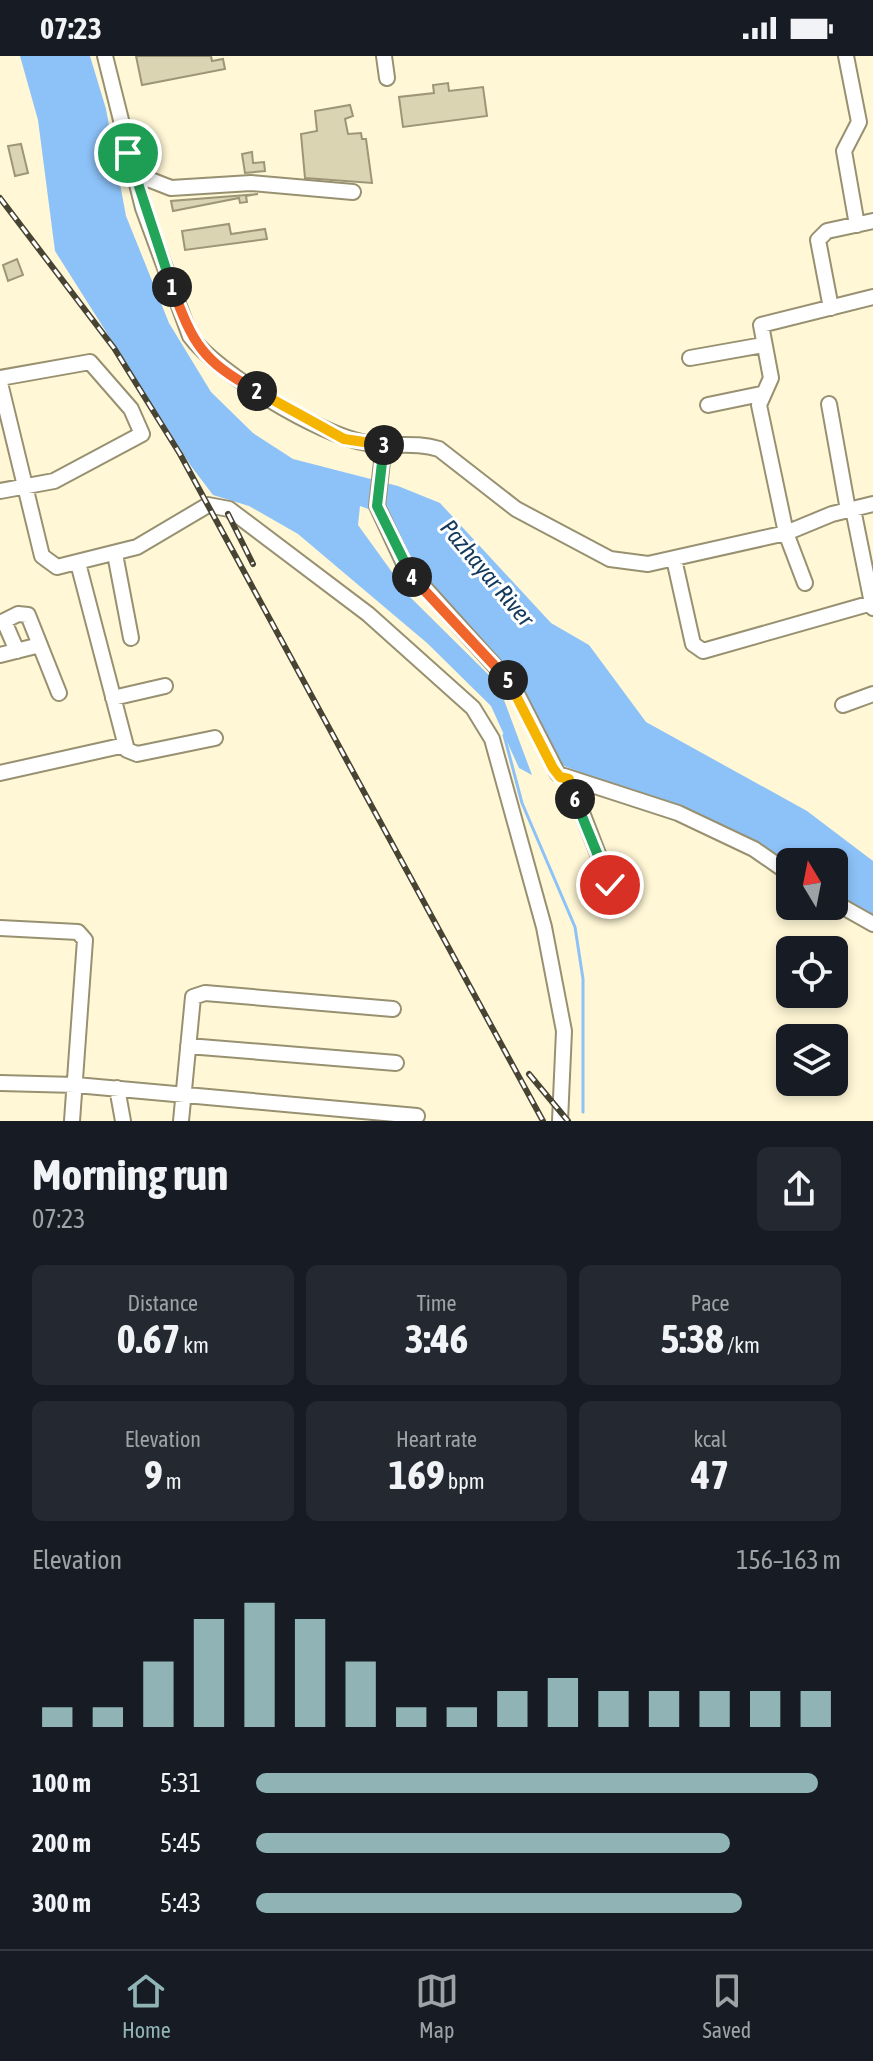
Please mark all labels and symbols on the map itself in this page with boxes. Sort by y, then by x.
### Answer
pin [94,119,162,187]
pin: 1 [152,267,192,307]
pin: 2 [237,371,277,411]
pin: 3 [364,425,404,465]
water label: Pazhayar River [435,514,540,632]
pin: 4 [392,557,432,597]
pin: 5 [488,660,528,700]
pin: 6 [555,779,595,819]
north arrow [776,848,848,920]
pin [576,851,644,919]

